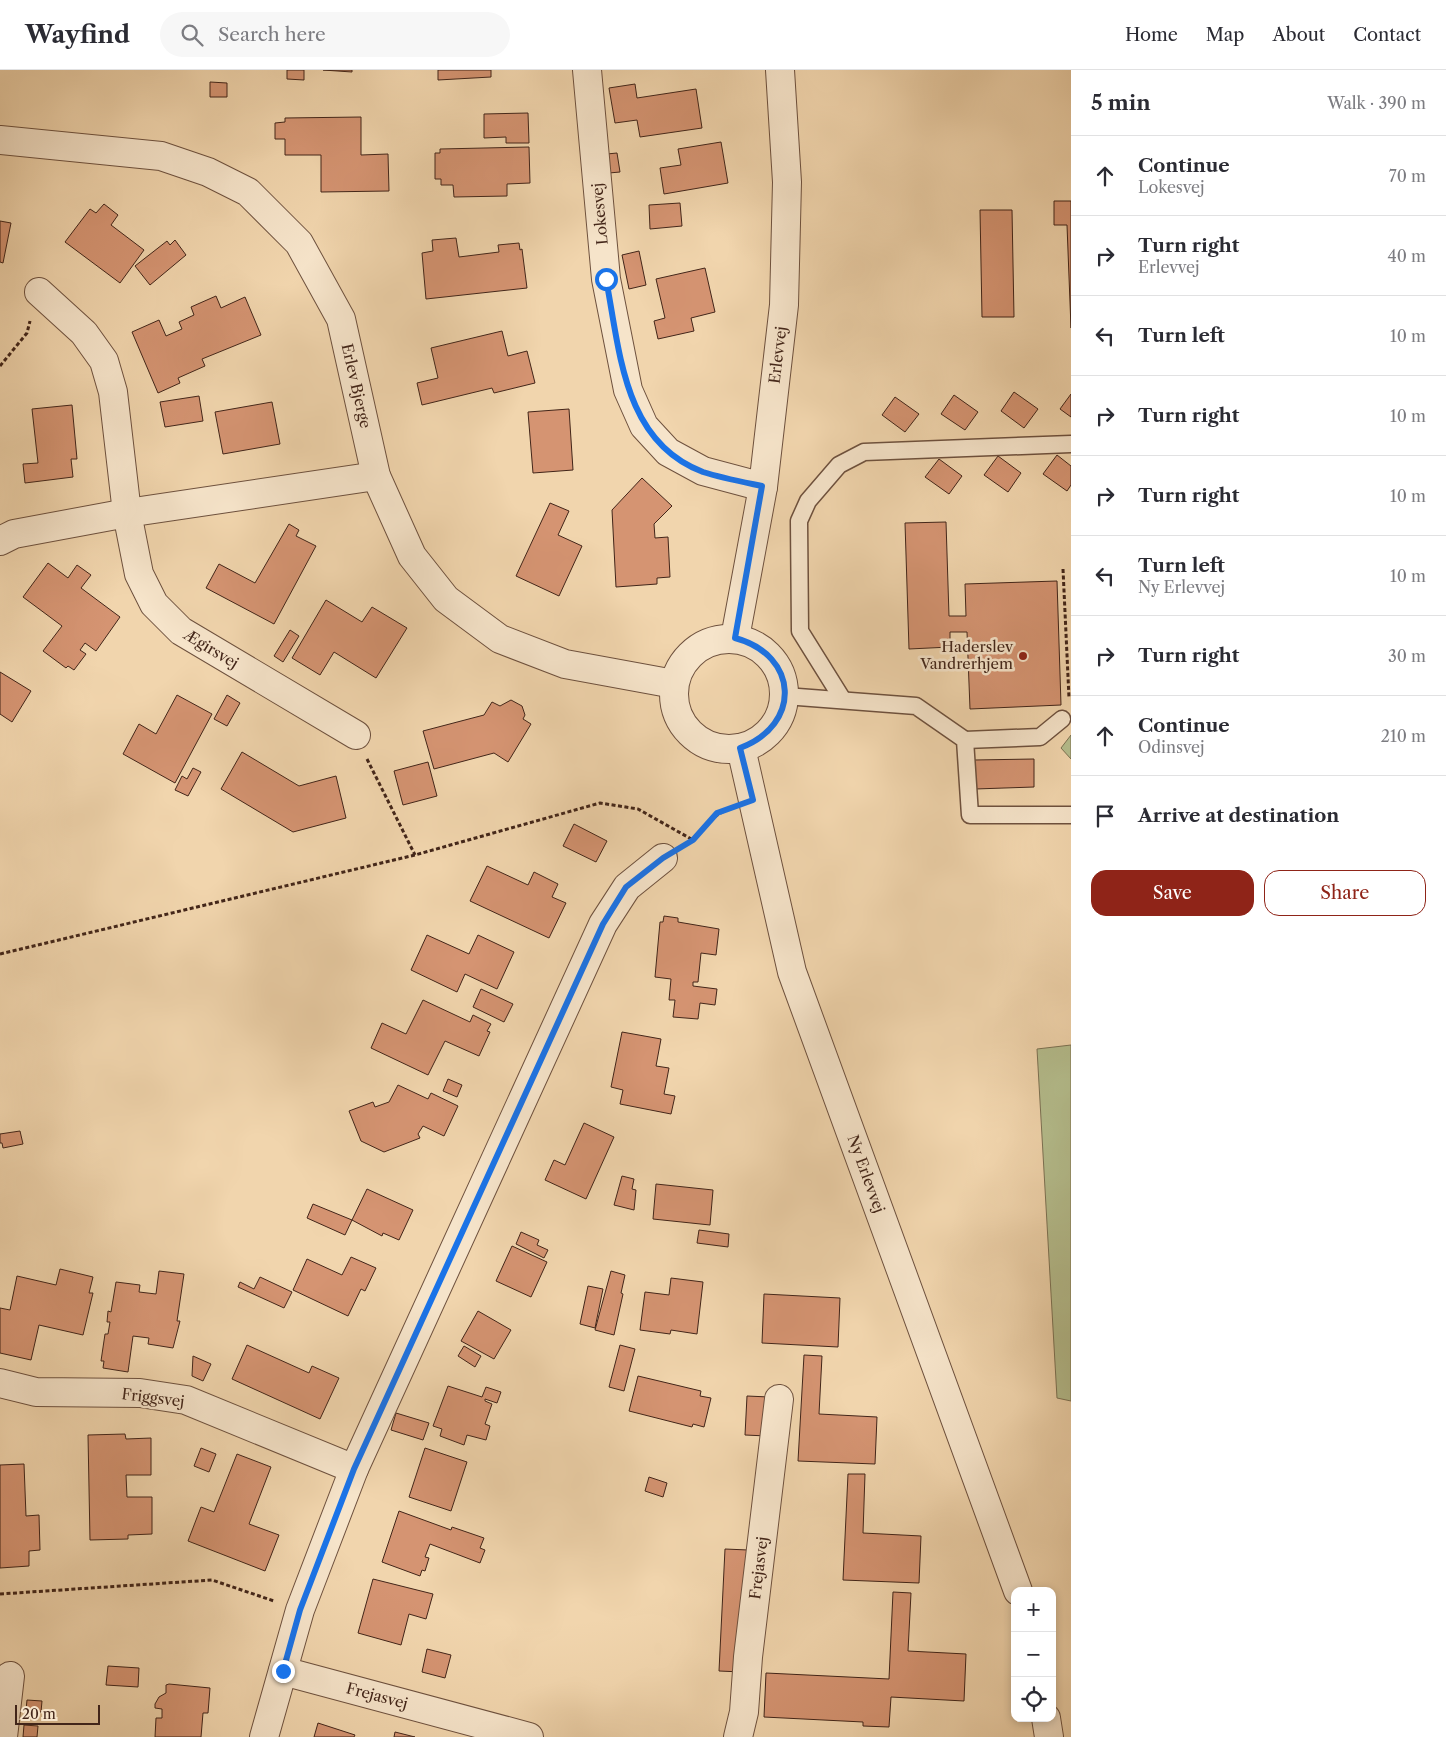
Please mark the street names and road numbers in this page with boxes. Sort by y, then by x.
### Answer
street label: Lokesvej [587,182,612,246]
street label: Erlevvej [765,325,790,385]
street label: Erlev Bjerge [338,342,375,430]
street label: Ægirsvej [179,624,242,672]
street label: Ny Erlevvej [844,1132,889,1215]
street label: Friggsvej [121,1384,186,1411]
street label: Frejasvej [745,1535,772,1600]
street label: Frejasvej [344,1678,410,1713]

